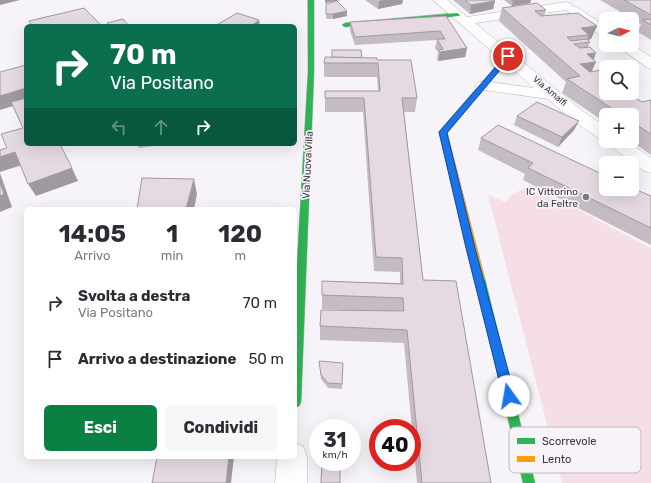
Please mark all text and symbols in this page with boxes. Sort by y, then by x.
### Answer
north arrow [599,12,639,52]
map controls [599,12,639,196]
text: 70 m [110,38,177,71]
pin [491,39,525,73]
icon: right [44,40,96,92]
icon: arrive [497,45,519,67]
button: search [599,60,639,100]
text: Via Positano [110,72,214,94]
street label: Via Amalfi [531,74,569,108]
button: + [599,108,639,148]
icon: left [108,116,130,138]
icon: ahead [150,116,172,138]
icon: right [192,116,214,138]
street label: Via Nuova Villa [300,131,316,199]
button: − [599,156,639,196]
place label: IC Vittorino da Feltre [526,186,578,210]
marker: IC Vittorino da Feltre [581,192,591,202]
text: 14:05 [59,220,126,248]
text: 1 [166,220,178,248]
text: 120 [218,220,262,248]
text: Arrivo [74,248,111,263]
text: min [161,248,183,263]
text: m [234,248,246,263]
text: Svolta a destra [78,287,190,305]
icon: right [44,292,66,314]
text: 70 m [243,294,277,312]
text: Via Positano [78,305,153,320]
icon: arrive [44,348,66,370]
text: Arrivo a destinazione [78,350,236,368]
text: 50 m [248,350,284,368]
position arrow [488,375,530,417]
button: Esci [44,405,157,451]
button: Condividi [165,405,277,451]
speed limit sign: 40 [369,419,421,471]
legend [509,427,641,473]
text: 31 [324,428,346,452]
text: Scorrevole [542,435,596,448]
text: km/h [323,449,347,461]
text: Lento [542,453,571,466]

